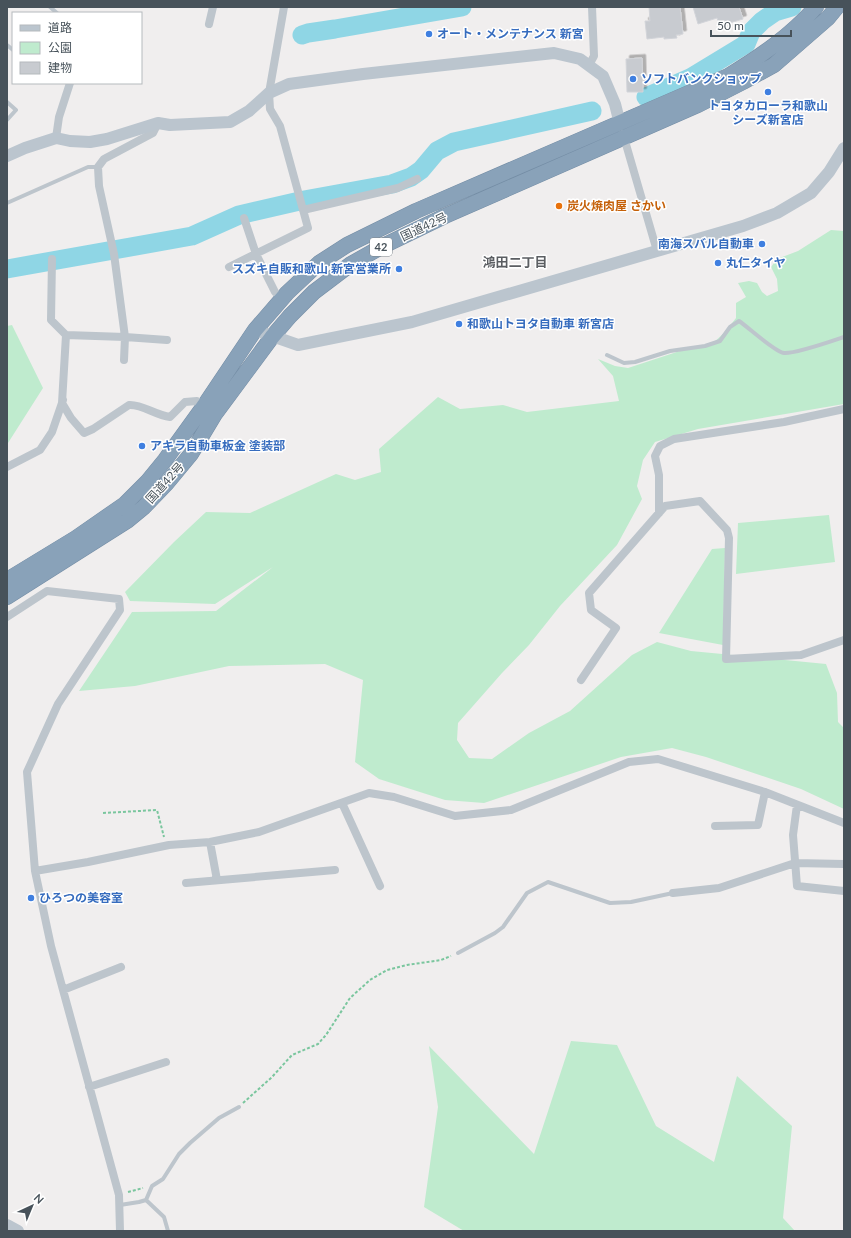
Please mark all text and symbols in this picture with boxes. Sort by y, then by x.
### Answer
legend [12,12,142,84]
scale bar [711,12,791,38]
text: 50 m [717,18,744,33]
text: 道路 [48,20,72,35]
place label: オート・メンテナンス 新宮 [437,26,584,41]
marker: オート・メンテナンス 新宮 [424,29,434,39]
text: 公園 [48,40,72,55]
text: 建物 [48,60,72,75]
place label: ソフトバンクショップ [641,71,762,86]
marker: ソフトバンクショップ [628,74,638,84]
marker: トヨタカローラ和歌山 シーズ新宮店 [763,87,773,97]
place label: トヨタカローラ和歌山 シーズ新宮店 [708,98,828,127]
place label: 炭火焼肉屋 さかい [567,198,666,213]
marker: 炭火焼肉屋 さかい [554,201,564,211]
street label: 国道42号 [398,209,450,244]
place label: 南海スバル自動車 [658,236,754,251]
road number: 42 [370,238,392,256]
marker: 南海スバル自動車 [757,239,767,249]
district label: 鴻田二丁目 [482,254,548,270]
place label: 丸仁タイヤ [726,255,786,270]
marker: 丸仁タイヤ [713,258,723,268]
place label: スズキ自販和歌山 新宮営業所 [232,261,391,276]
marker: スズキ自販和歌山 新宮営業所 [394,264,404,274]
place label: 和歌山トヨタ自動車 新宮店 [467,316,614,331]
marker: 和歌山トヨタ自動車 新宮店 [454,319,464,329]
place label: アキラ自動車板金 塗装部 [150,438,285,453]
marker: アキラ自動車板金 塗装部 [137,441,147,451]
street label: 国道42号 [142,459,187,506]
place label: ひろつの美容室 [39,890,123,905]
marker: ひろつの美容室 [26,893,36,903]
north arrow [12,1186,52,1226]
text: N [32,1191,47,1206]

